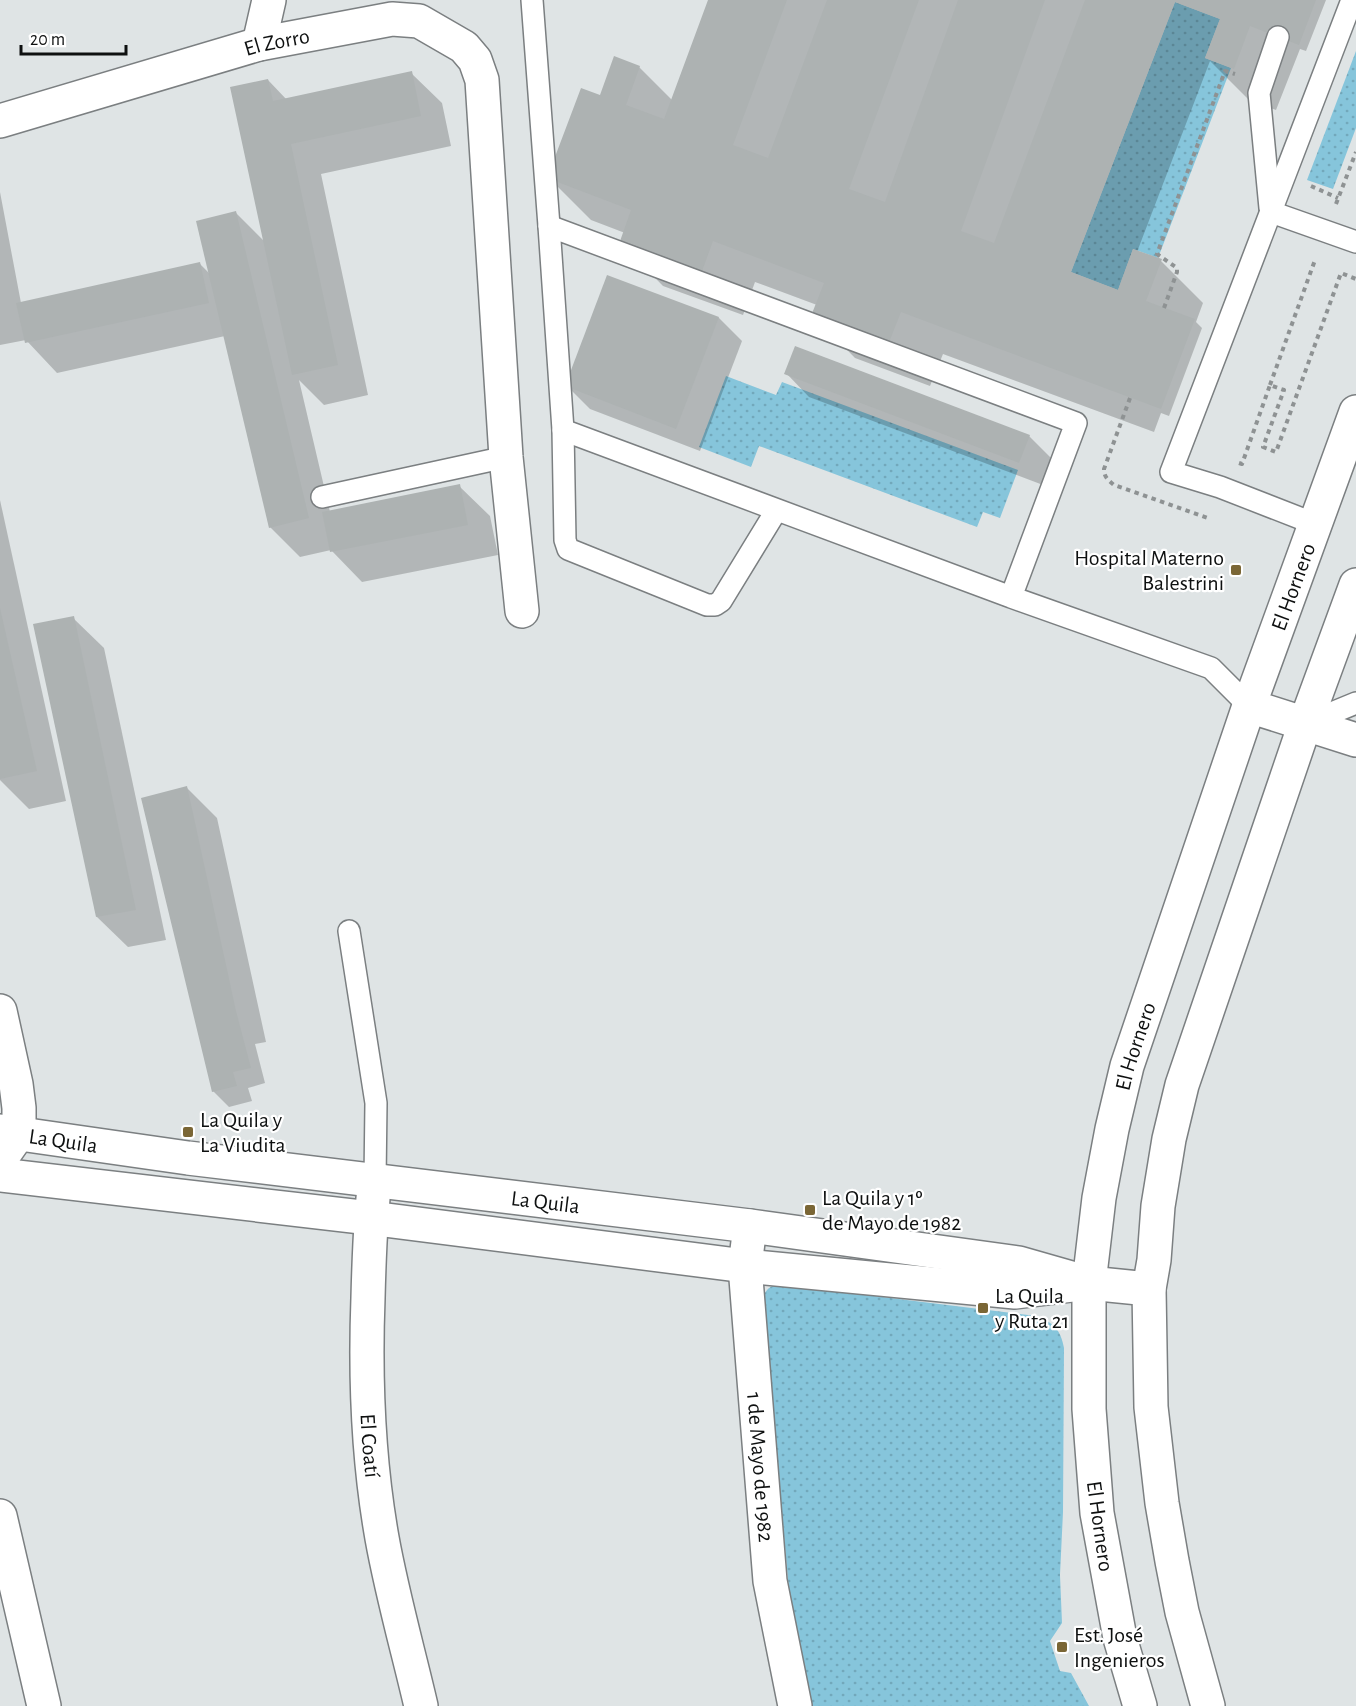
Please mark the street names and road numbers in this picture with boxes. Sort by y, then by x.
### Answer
street label: El Zorro [241,25,311,60]
street label: El Hornero [1267,540,1319,634]
street label: El Hornero [1112,999,1160,1093]
street label: La Quila [27,1125,99,1157]
street label: La Quila [510,1187,581,1217]
street label: 1 de Mayo de 1982 [743,1391,777,1543]
street label: El Coatí [356,1413,383,1479]
street label: El Hornero [1083,1479,1117,1573]

